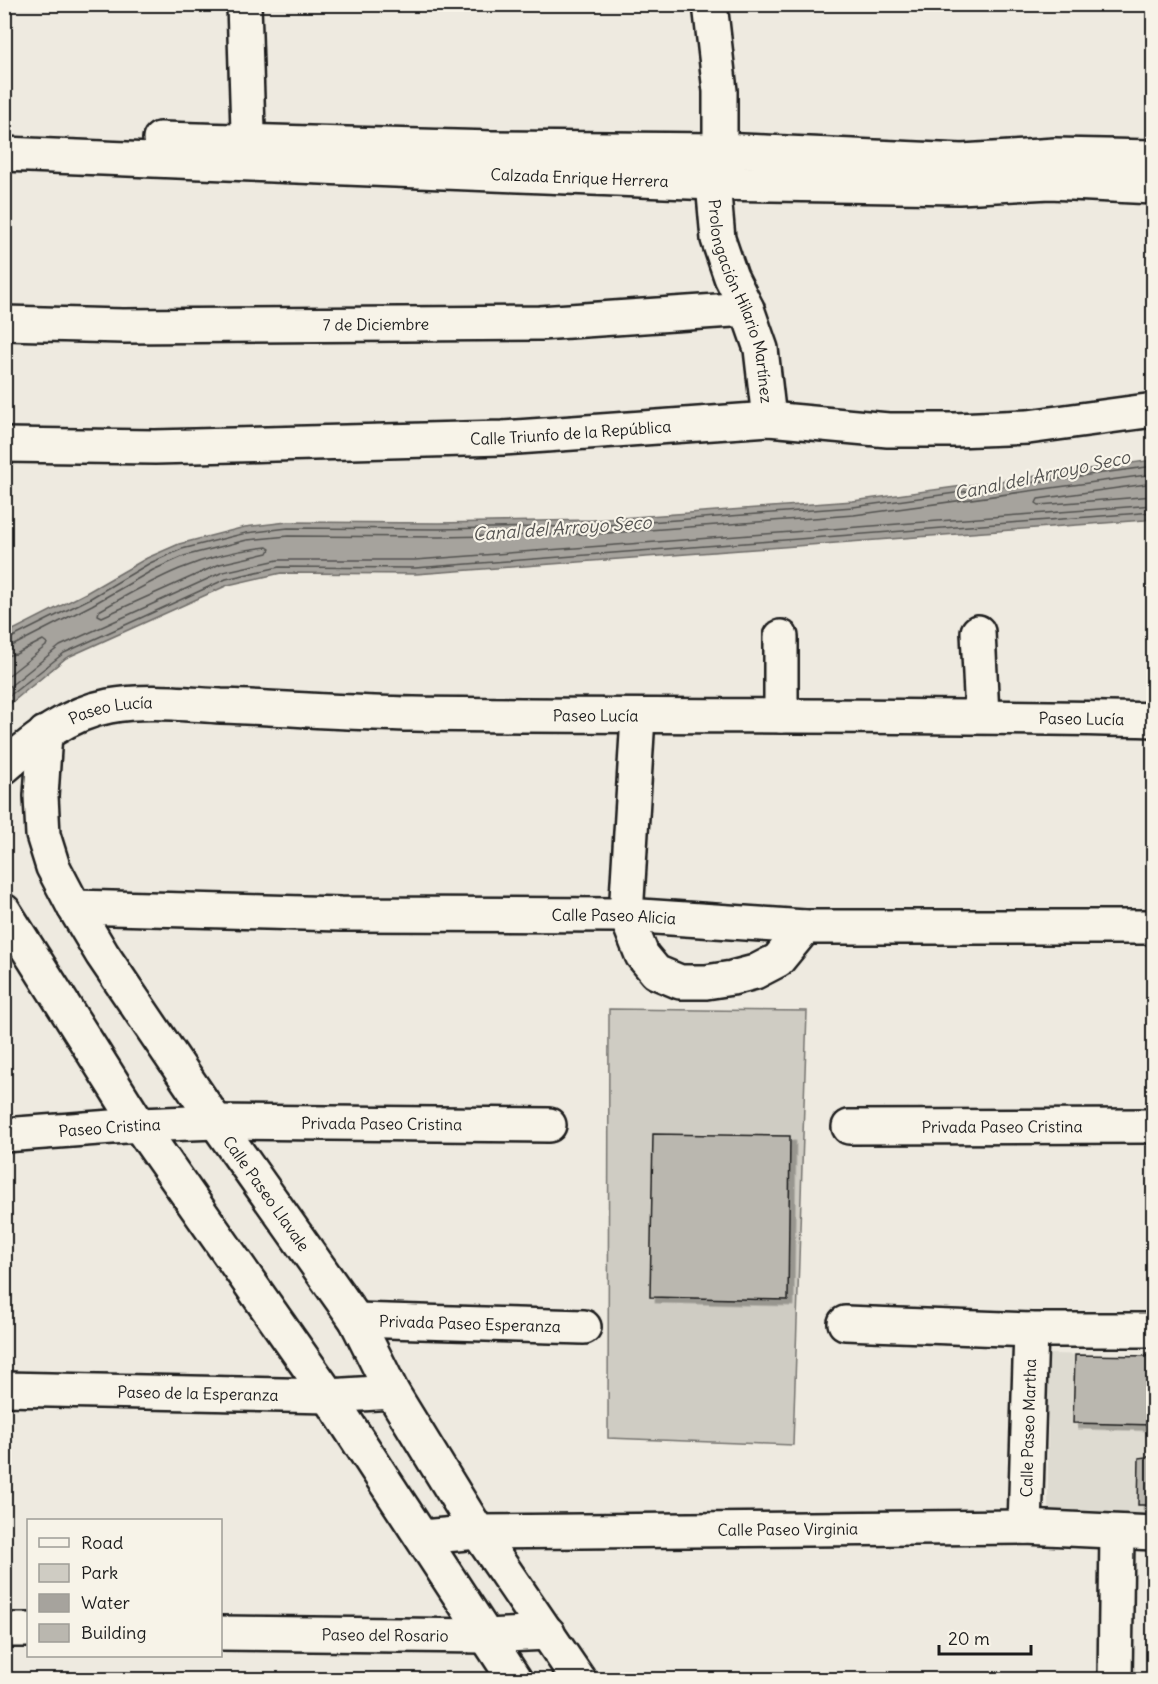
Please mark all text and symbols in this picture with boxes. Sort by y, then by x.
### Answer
street label: Calzada Enrique Herrera [490,164,669,191]
street label: Prolongación Hilario Martínez [704,198,777,405]
street label: 7 de Diciembre [323,314,429,335]
street label: Calle Triunfo de la República [470,416,672,449]
water label: Canal del Arroyo Seco [952,445,1133,505]
water label: Canal del Arroyo Seco [472,510,653,546]
street label: Paseo Lucía [65,692,153,729]
street label: Paseo Lucía [553,705,638,725]
street label: Paseo Lucía [1038,708,1125,729]
street label: Calle Paseo Alicia [552,905,677,928]
street label: Privada Paseo Cristina [301,1113,462,1134]
street label: Paseo Cristina [58,1114,161,1141]
street label: Privada Paseo Cristina [921,1116,1083,1137]
street label: Calle Paseo Llavale [219,1132,314,1255]
street label: Privada Paseo Esperanza [379,1311,561,1336]
street label: Calle Paseo Martha [1016,1358,1040,1498]
street label: Paseo de la Esperanza [117,1381,279,1405]
legend [27,1519,222,1657]
street label: Calle Paseo Virginia [717,1519,858,1540]
text: Road [81,1531,124,1554]
text: Park [81,1561,118,1584]
text: Water [81,1591,131,1614]
scale bar [939,1618,1030,1656]
text: Building [81,1621,146,1644]
street label: Paseo del Rosario [321,1624,449,1646]
text: 20 m [948,1627,990,1650]

